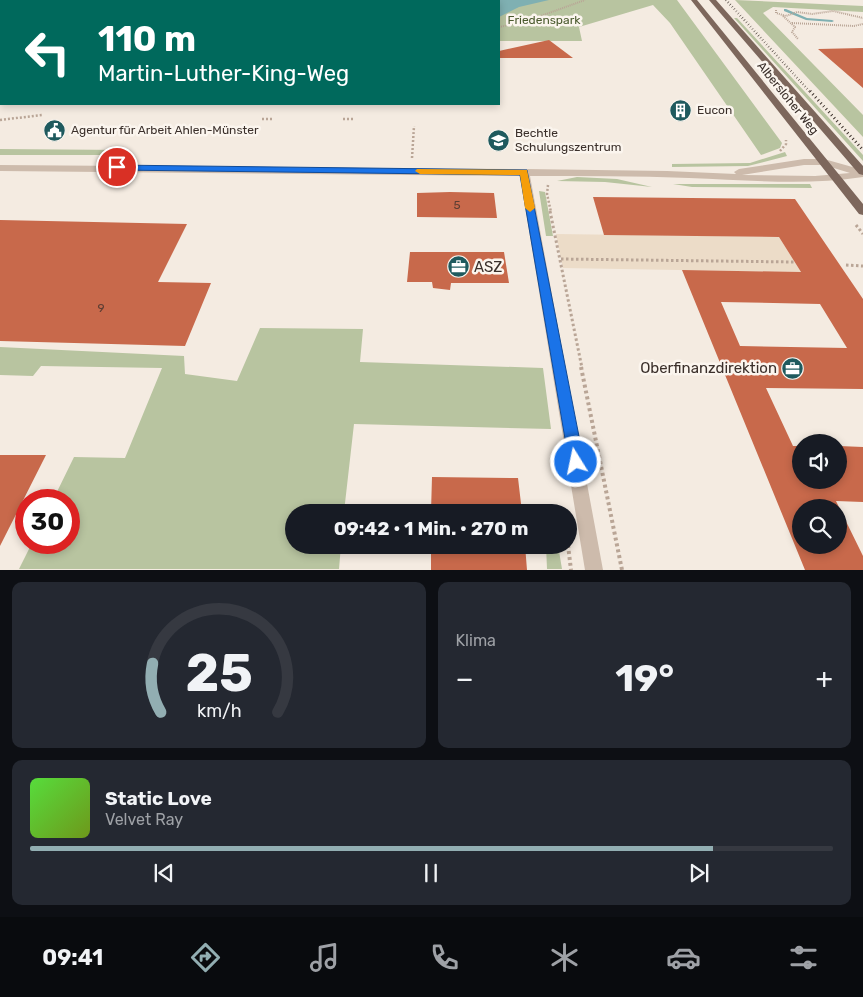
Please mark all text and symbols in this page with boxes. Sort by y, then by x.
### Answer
park label: Friedenspark [508,13,581,27]
text: 110 m [98,18,196,60]
icon: left [15,20,80,85]
street label: Albersloher Weg [754,59,822,137]
text: Martin-Luther-King-Weg [98,60,349,87]
building icon: Eucon [669,98,693,122]
place label: Eucon [697,103,732,117]
public building icon: Agentur für Arbeit Ahlen-Münster [43,118,67,142]
place label: Agentur für Arbeit Ahlen-Münster [71,123,259,137]
place label: Bechtle Schulungszentrum [515,126,621,154]
school or university icon: Bechtle Schulungszentrum [487,128,511,152]
pin [96,146,138,188]
icon: arrive [103,153,131,181]
house number: 5 [453,198,461,212]
office icon: ASZ [446,255,470,279]
place label: ASZ [474,258,502,276]
house number: 9 [97,301,105,315]
office icon: Oberfinanzdirektion [781,356,805,380]
place label: Oberfinanzdirektion [640,359,777,377]
map controls [792,434,847,554]
button: sound [792,434,847,489]
position arrow [549,435,601,487]
speed limit sign: 30 [15,489,80,554]
button: search [792,499,847,554]
text: 09:42 · 1 Min. · 270 m [334,517,528,540]
text: Klima [456,631,496,650]
text: 25 [185,642,252,704]
text: 19° [615,655,674,701]
text: − [456,662,474,695]
text: + [816,662,833,695]
text: km/h [196,700,241,721]
text: Static Love [105,787,212,810]
text: Velvet Ray [105,810,183,829]
icon: previous [150,859,178,887]
icon: pause [417,859,445,887]
icon: next [685,859,713,887]
icon: directions [188,940,223,975]
icon: music [307,940,342,975]
icon: phone [427,940,462,975]
icon: climate [547,940,582,975]
icon: car [666,940,701,975]
icon: filters [786,940,821,975]
text: 09:41 [42,944,103,971]

